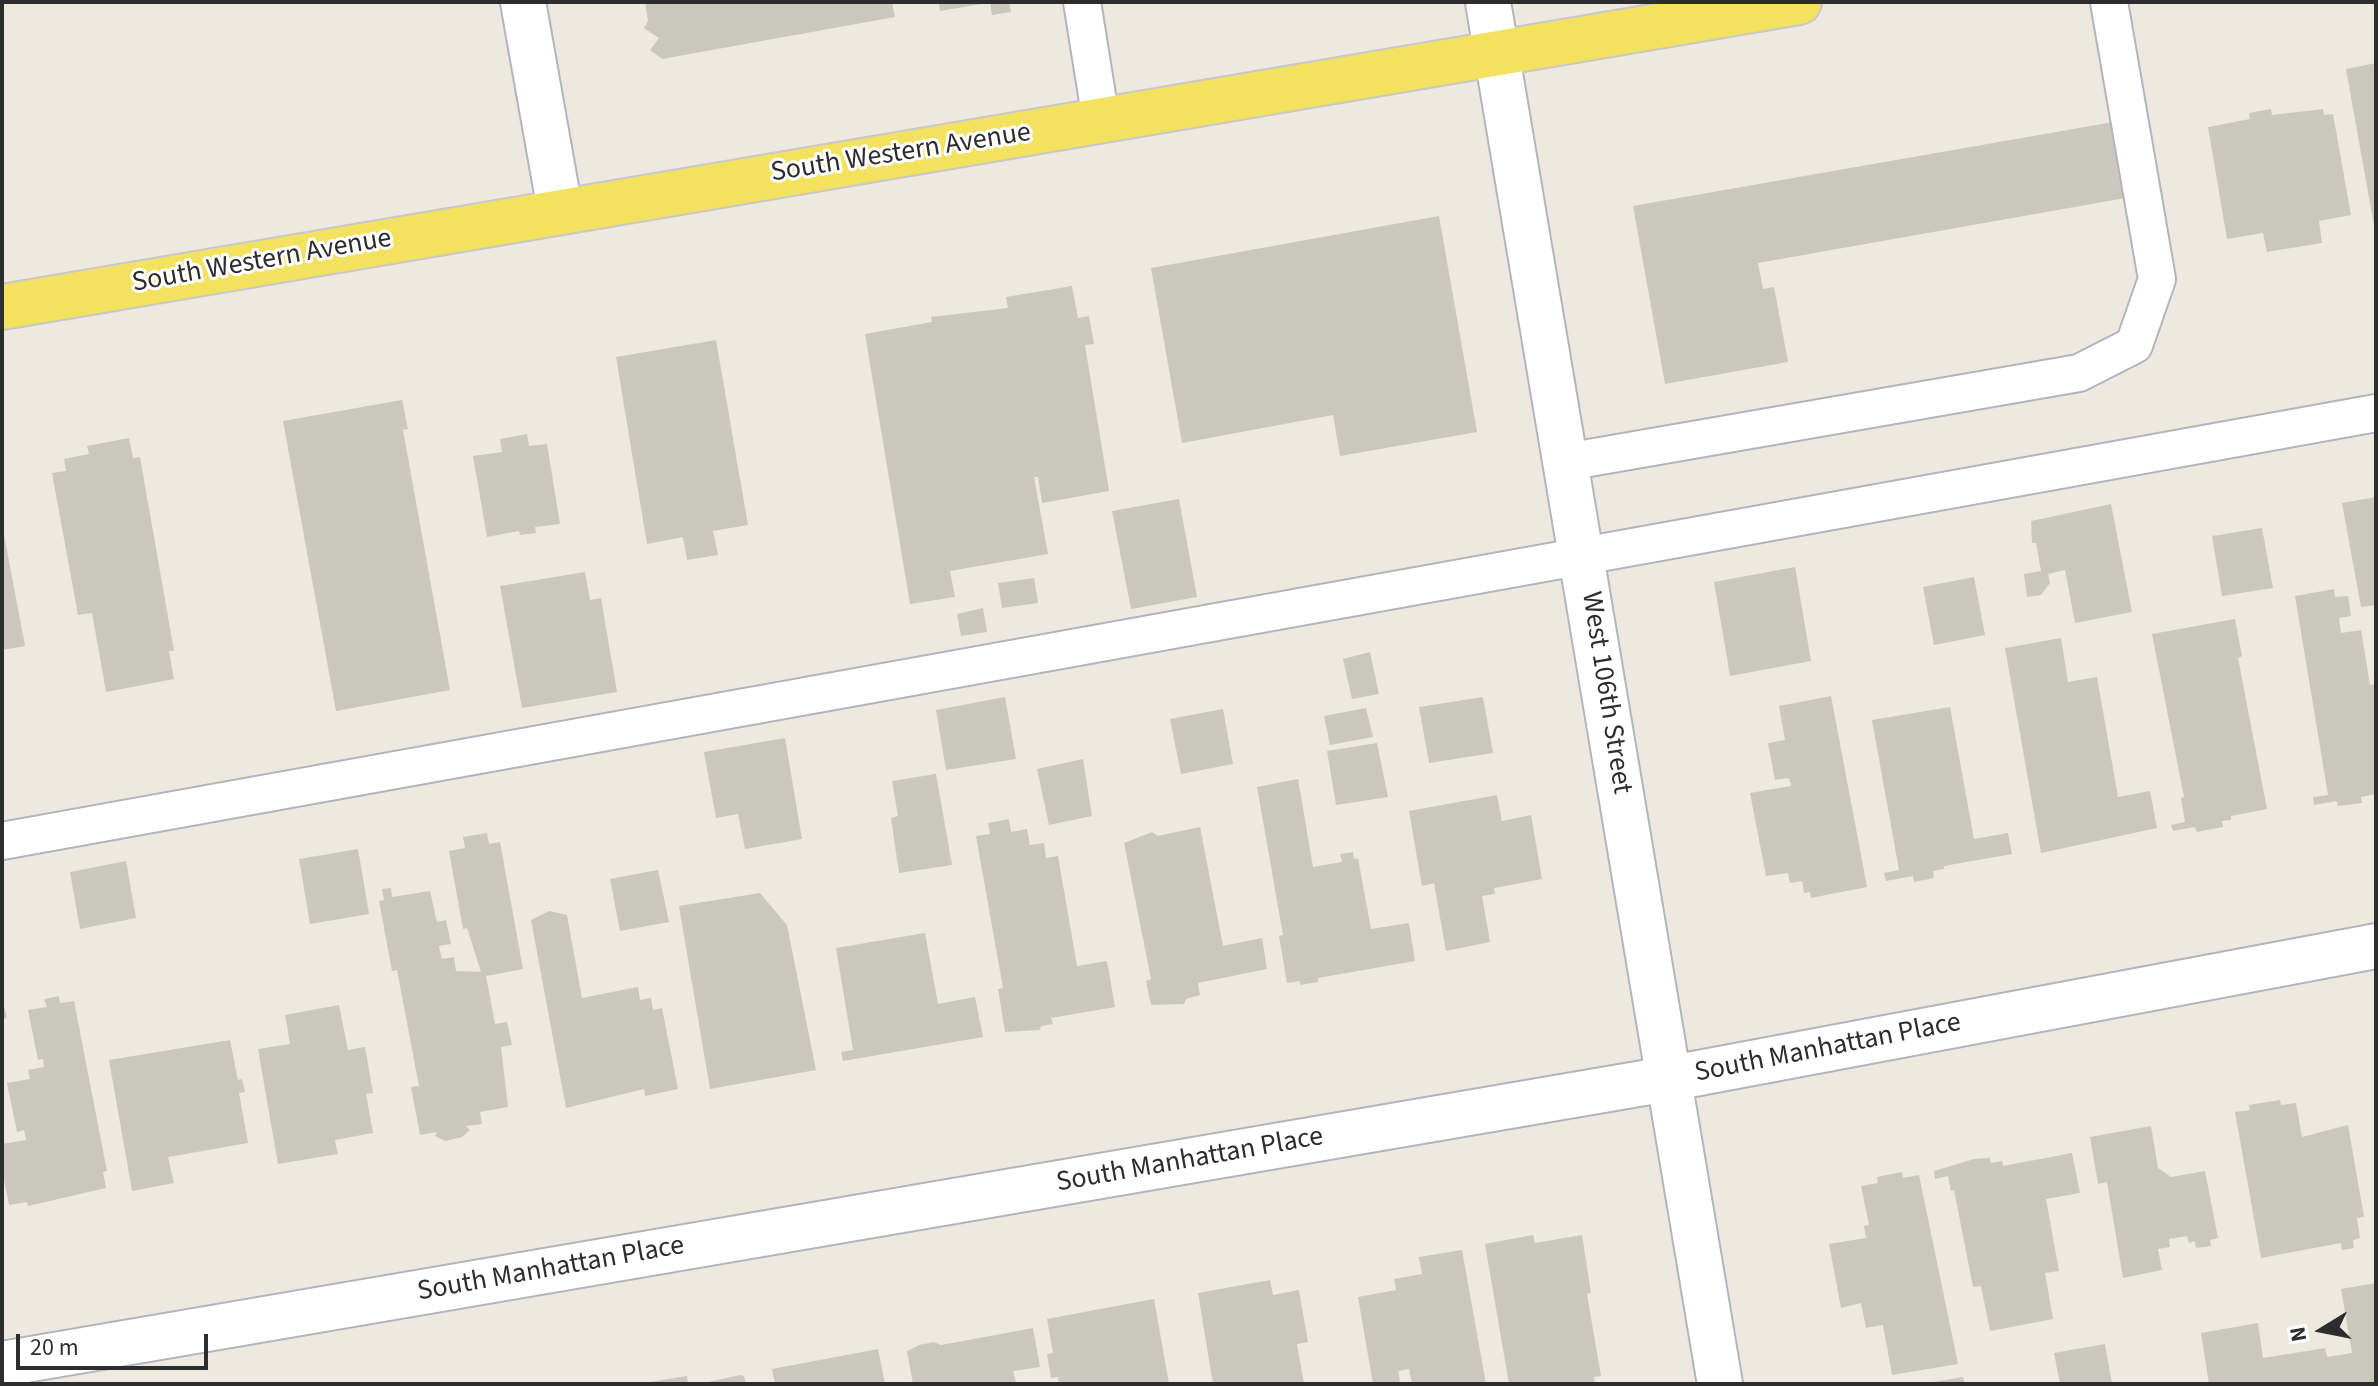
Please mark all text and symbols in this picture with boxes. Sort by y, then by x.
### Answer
street label: South Western Avenue [769,117,1033,191]
street label: South Western Avenue [130,223,394,301]
street label: West 106th Street [1572,589,1638,797]
street label: South Manhattan Place [1692,1007,1964,1091]
street label: South Manhattan Place [1054,1121,1326,1201]
street label: South Manhattan Place [415,1230,687,1310]
north arrow [2282,1290,2362,1370]
scale bar [20,1318,212,1368]
text: N [2281,1324,2315,1344]
text: 20 m [30,1330,79,1365]

